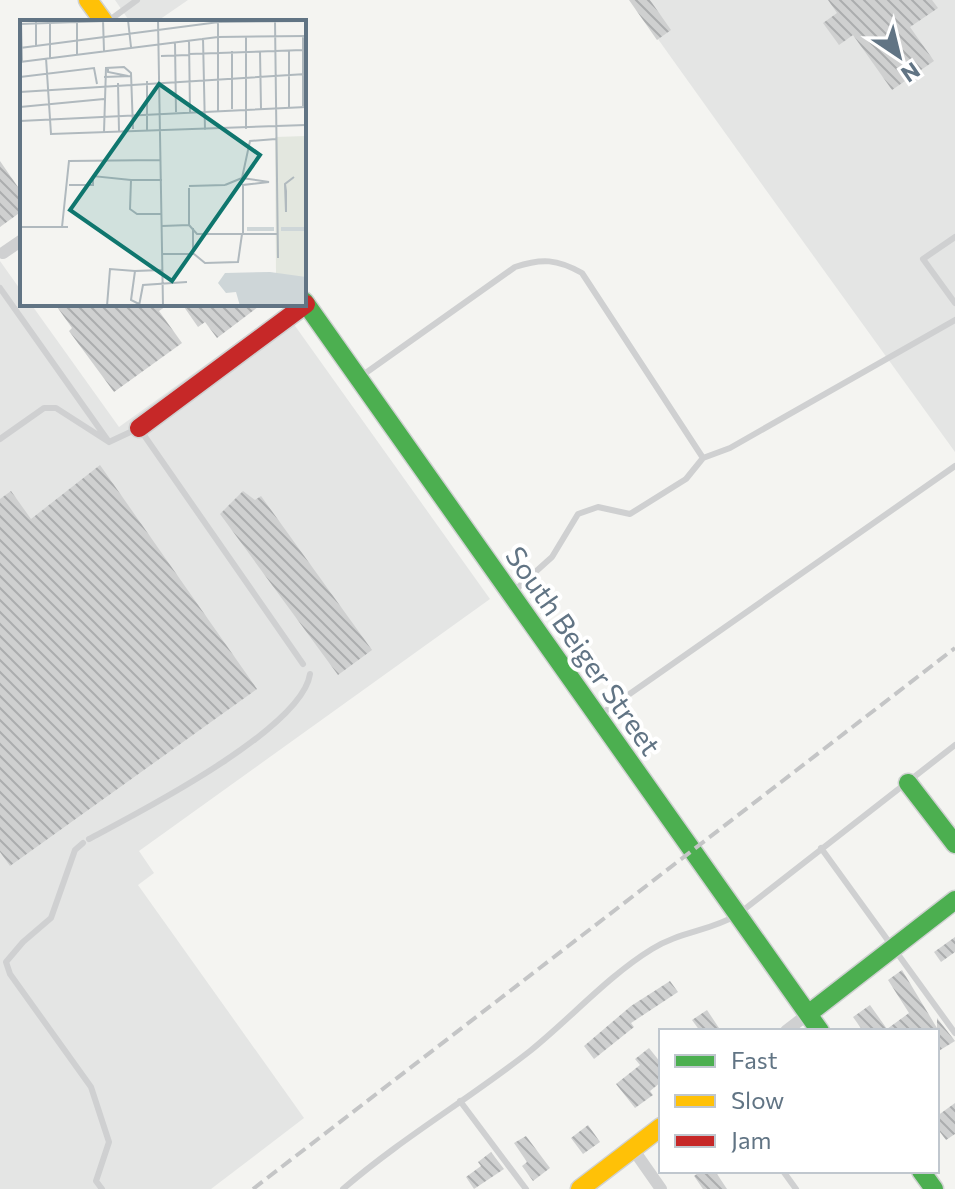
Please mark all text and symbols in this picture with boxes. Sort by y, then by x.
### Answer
north arrow [859,16,939,96]
inset map [20,20,306,306]
text: N [896,57,925,89]
street label: South Beiger Street [499,539,669,761]
legend [659,1029,939,1173]
text: Fast [731,1045,778,1074]
text: Slow [731,1085,784,1114]
text: Jam [731,1125,771,1154]

